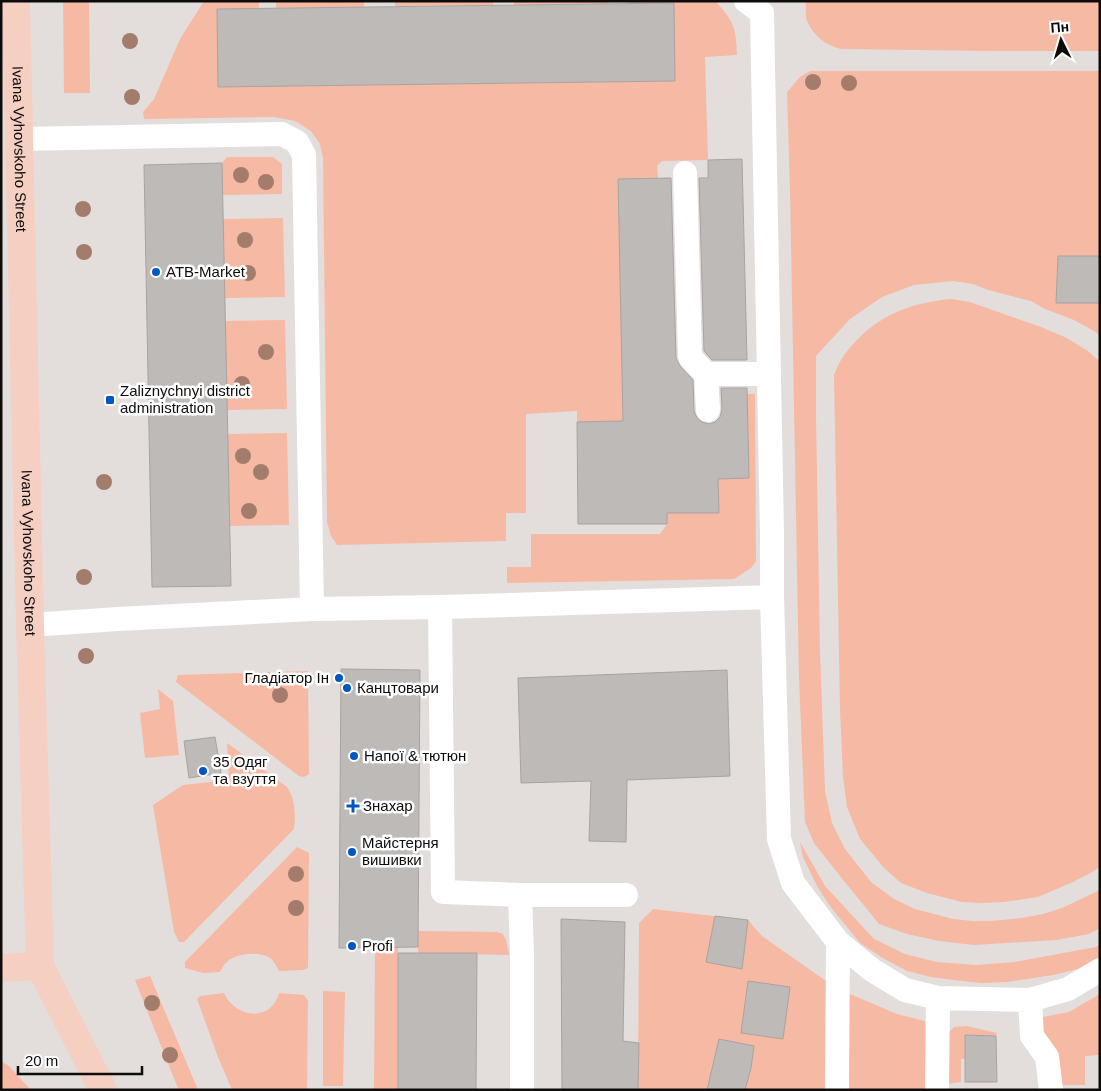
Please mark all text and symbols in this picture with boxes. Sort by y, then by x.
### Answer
north arrow [1036,15,1086,65]
text: Пн [1050,18,1070,36]
street label: Ivana Vyhovskoho Street [9,66,30,233]
place label: ATB-Market [166,263,246,280]
marker: ATB-Market [150,266,162,278]
place label: Zaliznychnyi district administration [120,382,251,416]
marker: Zaliznychnyi district administration [104,394,116,406]
street label: Ivana Vyhovskoho Street [19,470,39,637]
place label: Гладіатор Ін [245,669,329,686]
marker: Гладіатор Ін [333,672,345,684]
place label: Канцтовари [357,679,439,696]
marker: Канцтовари [341,682,353,694]
place label: Напої & тютюн [364,747,466,764]
marker: Напої & тютюн [348,750,360,762]
place label: 35 Одяг та взуття [213,753,276,787]
marker: 35 Одяг та взуття [197,765,209,777]
place label: Знахар [363,797,413,814]
marker: Знахар [347,800,359,812]
place label: Майстерня вишивки [362,834,439,868]
marker: Майстерня вишивки [346,846,358,858]
place label: Profi [362,937,393,954]
marker: Profi [346,940,358,952]
scale bar [18,1044,141,1076]
text: 20 m [25,1052,58,1069]

